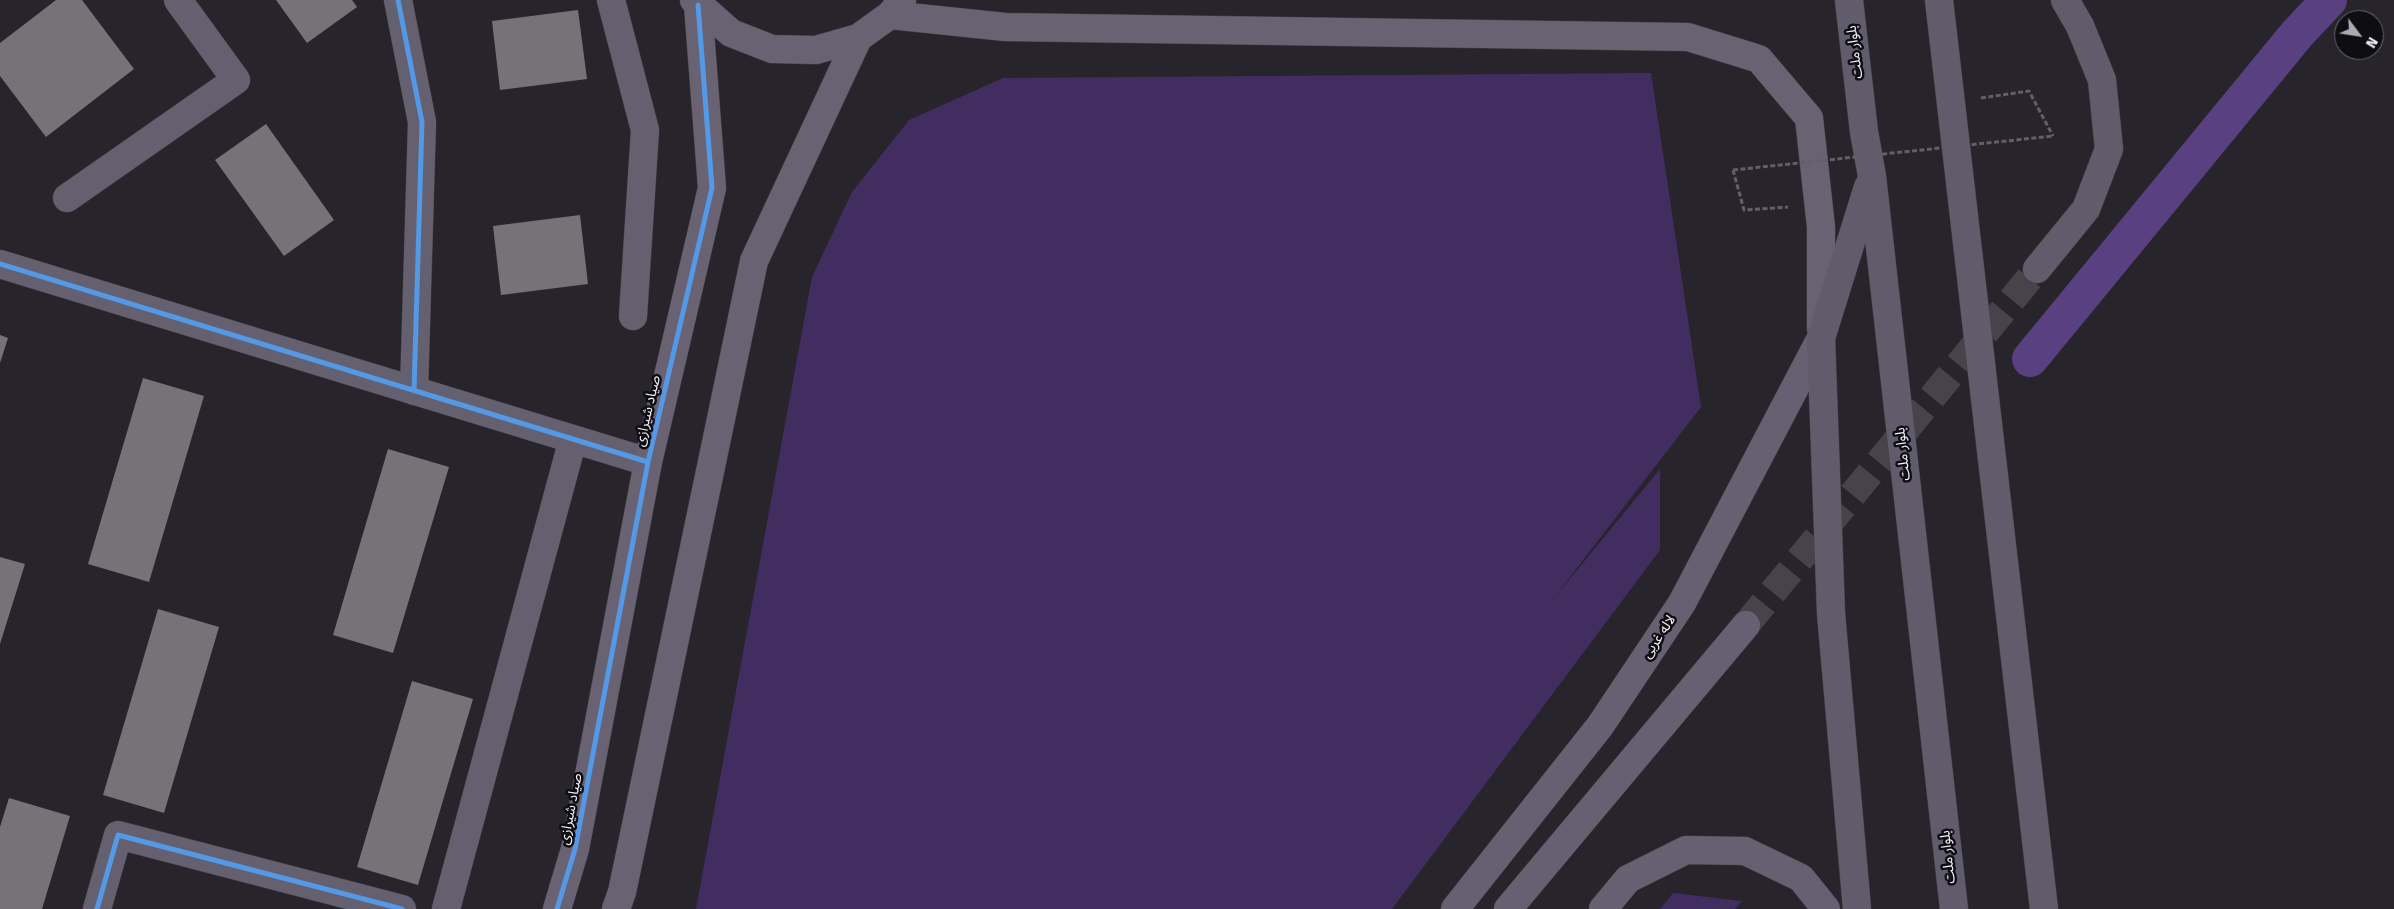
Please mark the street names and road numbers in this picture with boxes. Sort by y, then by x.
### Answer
street label: بلوار ملت [1843,24,1867,80]
street label: صیاد شیرازی [632,374,664,448]
street label: بلوار ملت [1892,426,1914,482]
street label: لاله غربی [1638,612,1680,662]
street label: صیاد شیرازی [556,772,586,846]
street label: بلوار ملت [1937,829,1959,885]

